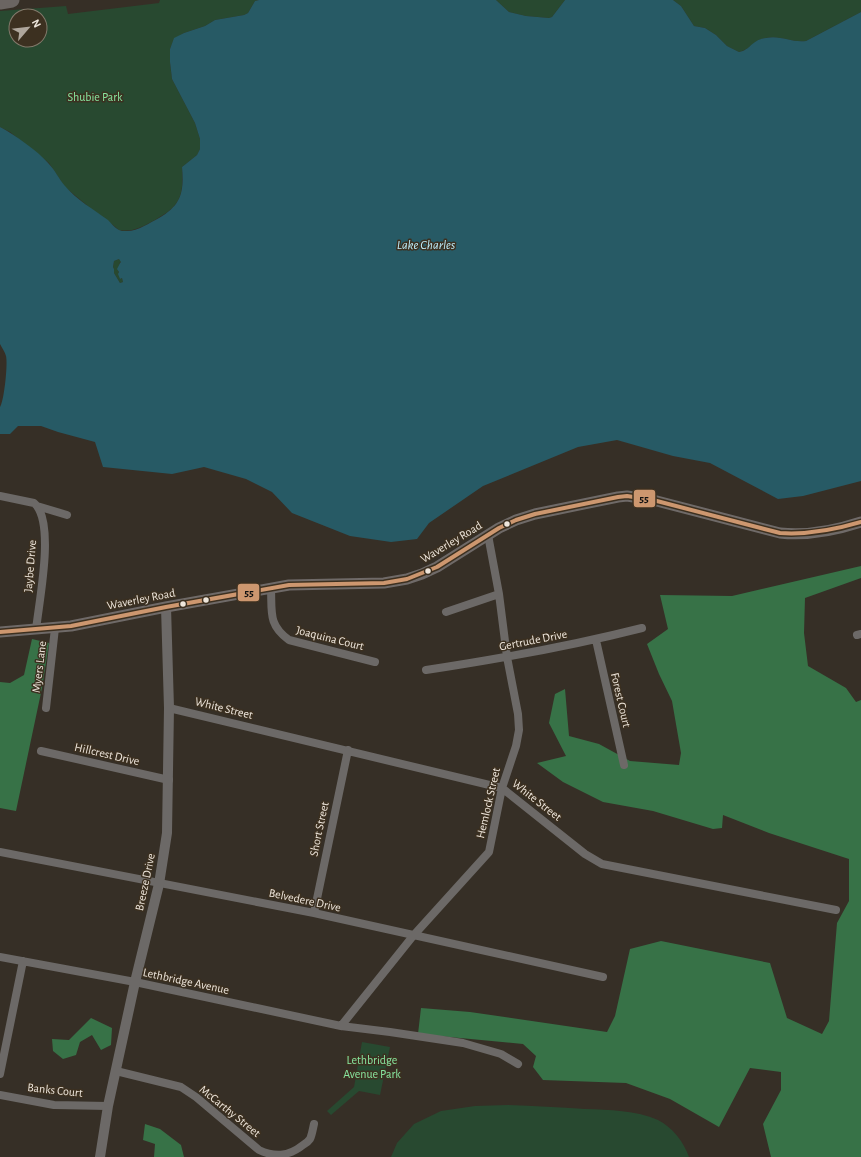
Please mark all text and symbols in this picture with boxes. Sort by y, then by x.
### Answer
north arrow [8,8,48,48]
text: N [30,18,43,30]
park label: Shubie Park [67,91,123,103]
water label: Lake Charles [397,239,455,252]
line badge: 55 [633,489,656,508]
text: 55 [639,493,649,504]
street label: Waverley Road [418,519,484,566]
unlabelled marker [502,519,512,529]
street label: Jaybe Drive [22,539,39,593]
unlabelled marker [423,566,433,576]
line badge: 55 [237,583,260,602]
street label: Waverley Road [106,587,176,612]
text: 55 [244,587,254,598]
unlabelled marker [201,595,211,605]
unlabelled marker [178,599,188,609]
street label: Joaquina Court [295,624,365,652]
street label: Gertrude Drive [498,628,568,652]
street label: Myers Lane [30,640,49,694]
street label: Forest Court [609,671,633,729]
street label: White Street [194,695,254,721]
street label: Hillcrest Drive [73,741,141,767]
street label: Hemlock Street [474,766,502,840]
street label: White Street [510,777,564,823]
street label: Short Street [307,800,331,857]
street label: Breeze Drive [133,852,157,912]
street label: Belvedere Drive [268,887,342,913]
street label: Lethbridge Avenue [142,966,230,996]
park label: Lethbridge Avenue Park [343,1054,401,1080]
street label: Banks Court [27,1081,83,1099]
street label: McCarthy Street [197,1083,263,1140]

